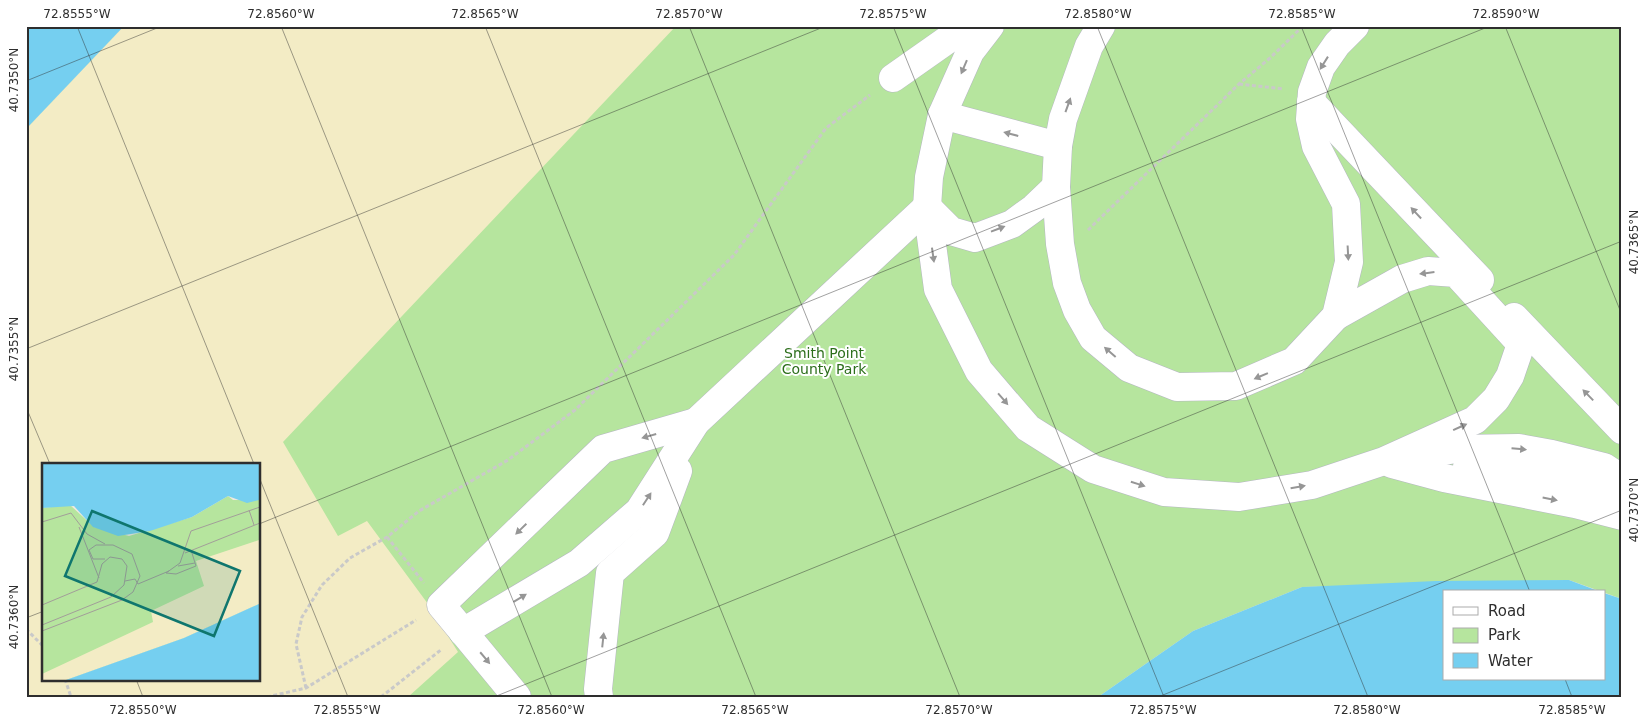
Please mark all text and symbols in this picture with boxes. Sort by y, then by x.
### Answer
text: 72.8555°W [43,7,111,21]
text: 72.8560°W [247,7,315,21]
text: 72.8565°W [451,7,519,21]
text: 72.8570°W [655,7,723,21]
text: 72.8575°W [859,7,927,21]
text: 72.8580°W [1064,7,1132,21]
text: 72.8585°W [1268,7,1336,21]
text: 72.8590°W [1472,7,1540,21]
text: 40.7350°N [7,48,21,112]
one-way arrow [1319,56,1329,70]
one-way arrow [959,60,967,74]
one-way arrow [1065,97,1072,112]
one-way arrow [1003,129,1018,137]
one-way arrow [1410,208,1422,220]
text: 40.7365°N [1627,210,1641,274]
one-way arrow [991,225,1006,233]
one-way arrow [1345,245,1353,261]
one-way arrow [930,248,938,264]
one-way arrow [1419,269,1435,277]
text: 40.7355°N [7,317,21,381]
park label: Smith Point County Park [782,345,867,377]
one-way arrow [1104,347,1116,358]
one-way arrow [1254,372,1268,380]
one-way arrow [1582,389,1594,401]
one-way arrow [998,392,1009,405]
one-way arrow [1453,423,1467,431]
one-way arrow [642,432,657,440]
one-way arrow [1511,445,1527,453]
inset map [42,463,260,680]
text: 40.7370°N [1627,478,1641,542]
one-way arrow [1131,480,1146,488]
one-way arrow [1291,483,1307,491]
one-way arrow [642,492,652,506]
one-way arrow [1543,495,1558,503]
one-way arrow [515,523,527,535]
text: 40.7360°N [7,585,21,649]
legend [1443,590,1606,680]
one-way arrow [513,594,526,603]
text: Road [1488,602,1526,620]
text: Park [1488,626,1521,644]
one-way arrow [599,632,607,648]
one-way arrow [479,652,491,664]
text: Water [1488,652,1533,670]
text: 72.8550°W [109,703,177,717]
text: 72.8555°W [313,703,381,717]
text: 72.8560°W [517,703,585,717]
text: 72.8565°W [721,703,789,717]
text: 72.8570°W [925,703,993,717]
text: 72.8575°W [1129,703,1197,717]
text: 72.8580°W [1333,703,1401,717]
text: 72.8585°W [1538,703,1606,717]

